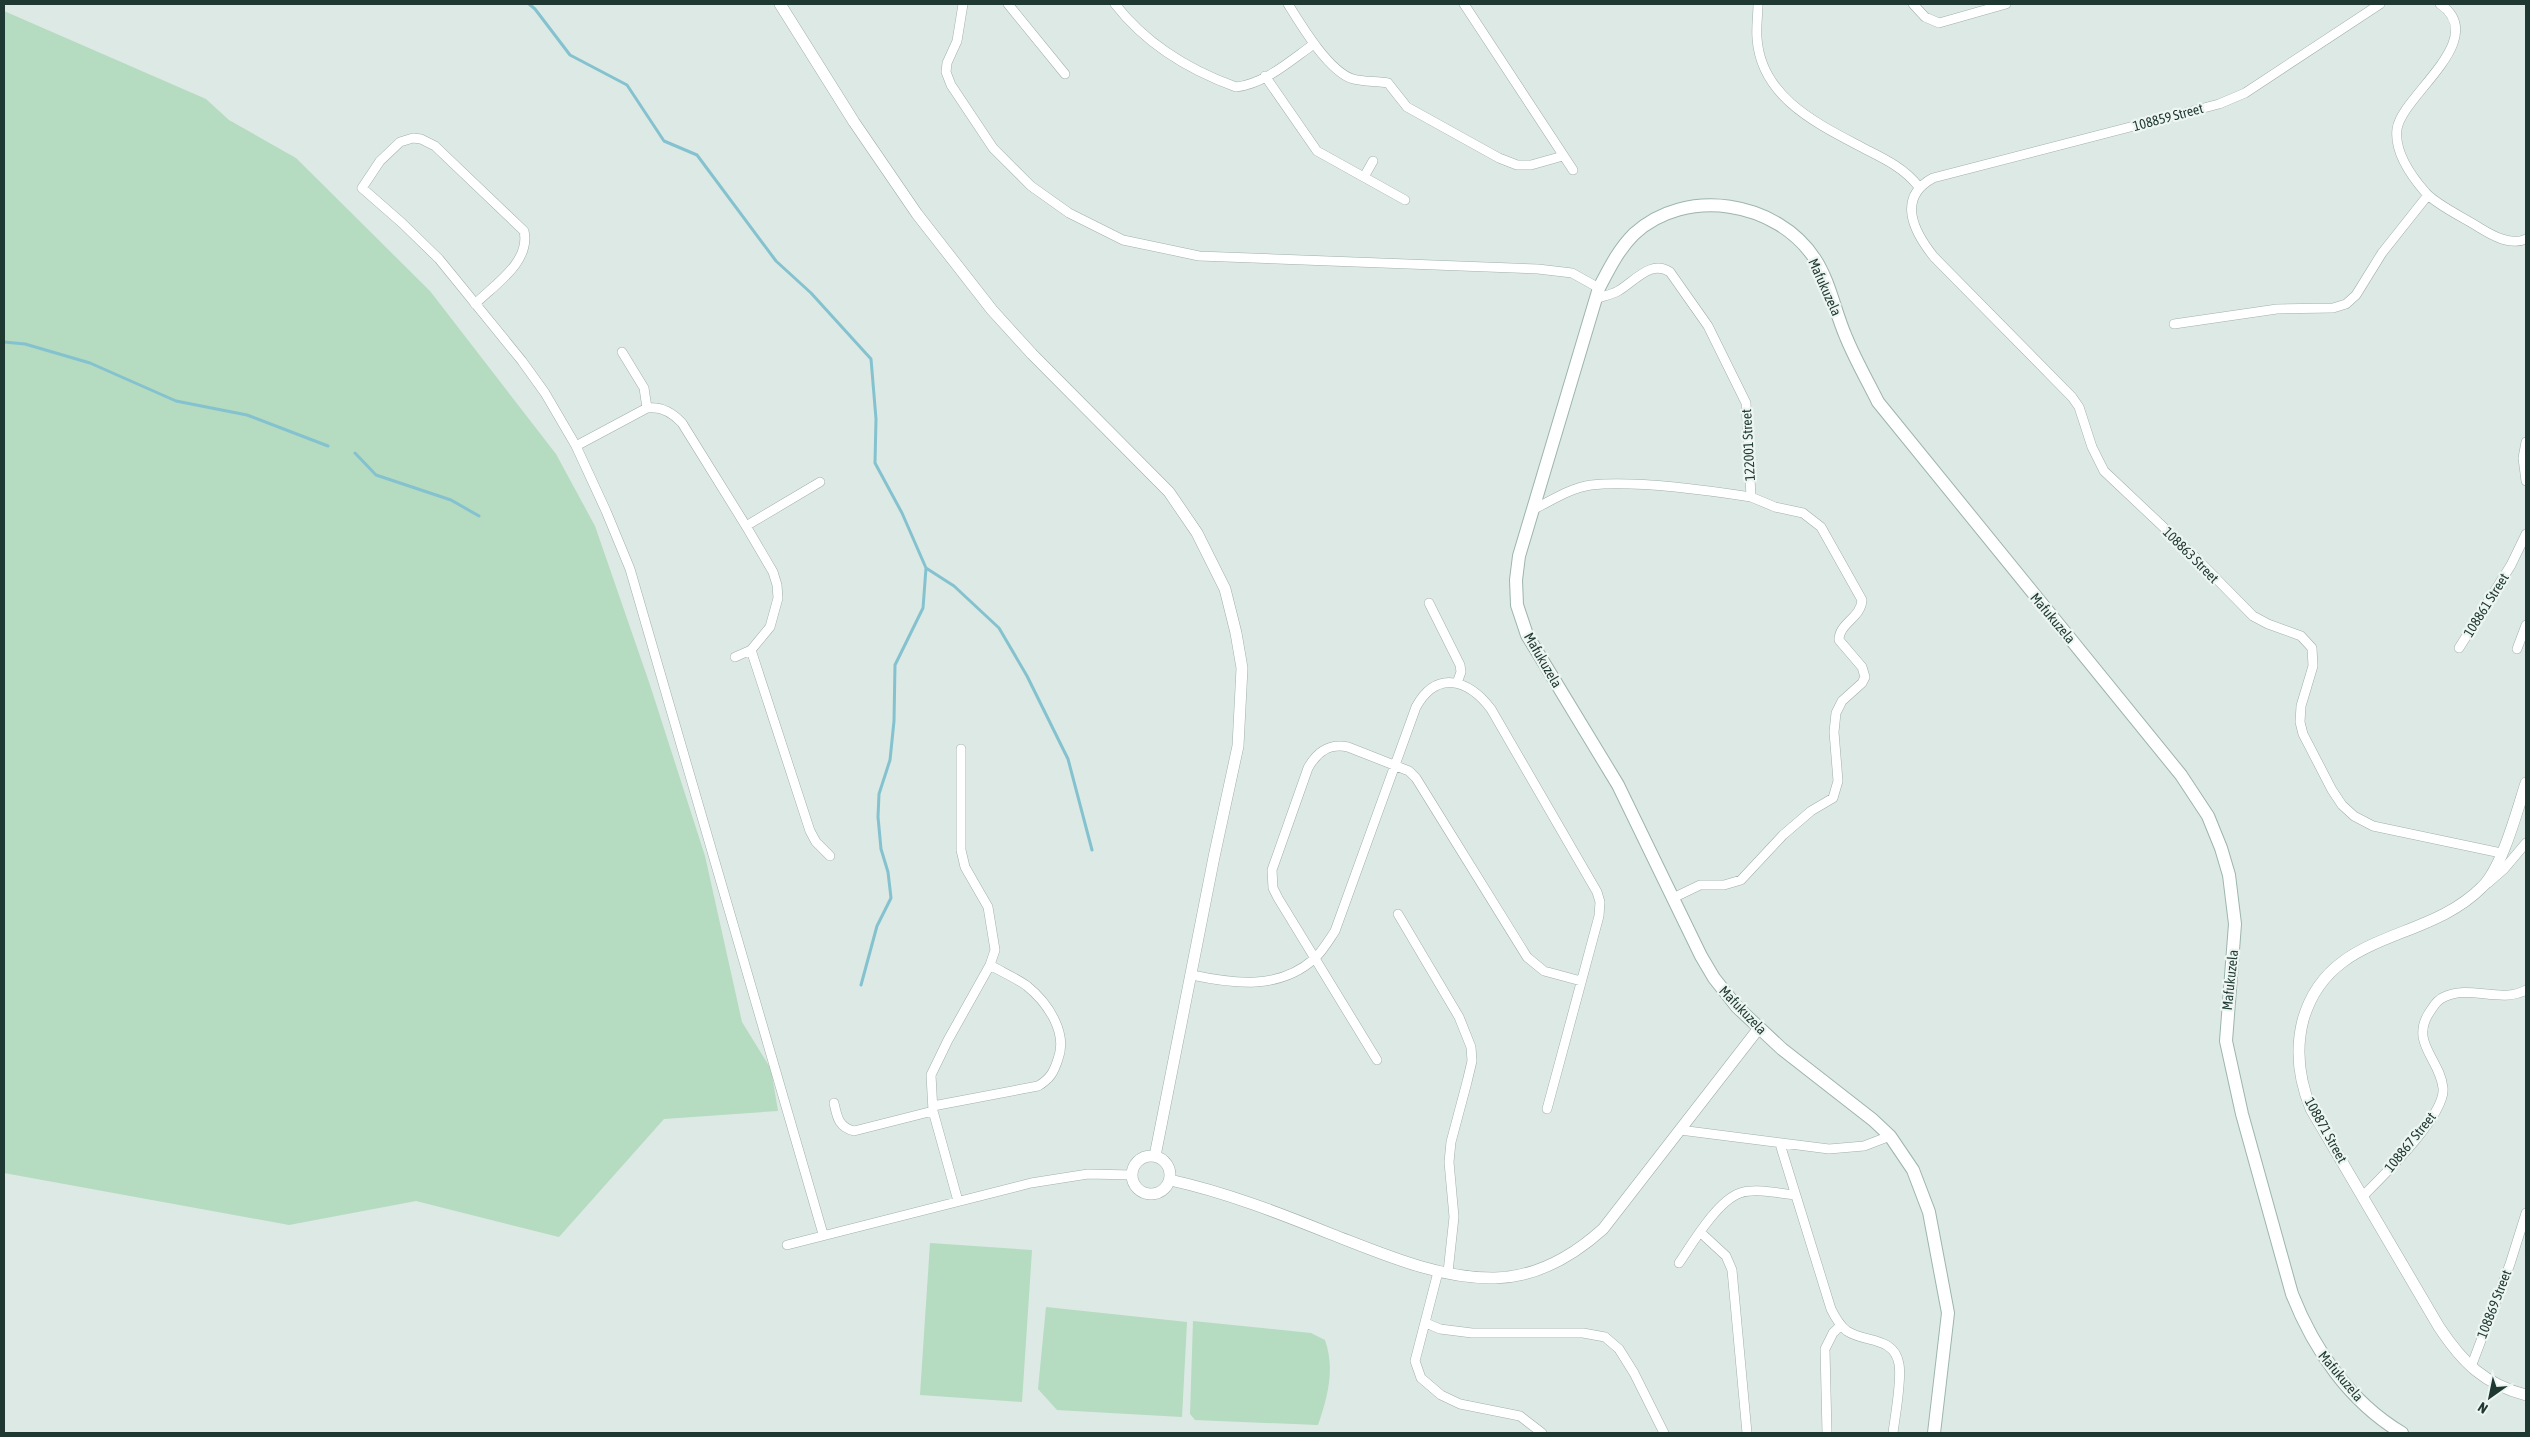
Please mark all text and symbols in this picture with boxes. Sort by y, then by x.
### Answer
street label: 108859 Street [2131,100,2205,134]
street label: Mafukuzela [1805,256,1845,318]
street label: 122001 Street [1738,409,1758,481]
street label: 108863 Street [2160,524,2222,586]
street label: 108861 Street [2460,570,2512,640]
street label: Mafukuzela [2027,590,2079,646]
street label: Mafukuzela [1521,630,1565,690]
street label: Mafukuzela [2219,949,2241,1011]
street label: Mafukuzela [1716,983,1770,1037]
street label: 108871 Street [2302,1095,2350,1165]
street label: 108867 Street [2381,1109,2439,1175]
street label: 108869 Street [2474,1267,2514,1341]
street label: Mafukuzela [2315,1348,2367,1404]
north arrow [2465,1372,2515,1422]
text: N [2475,1399,2491,1417]

